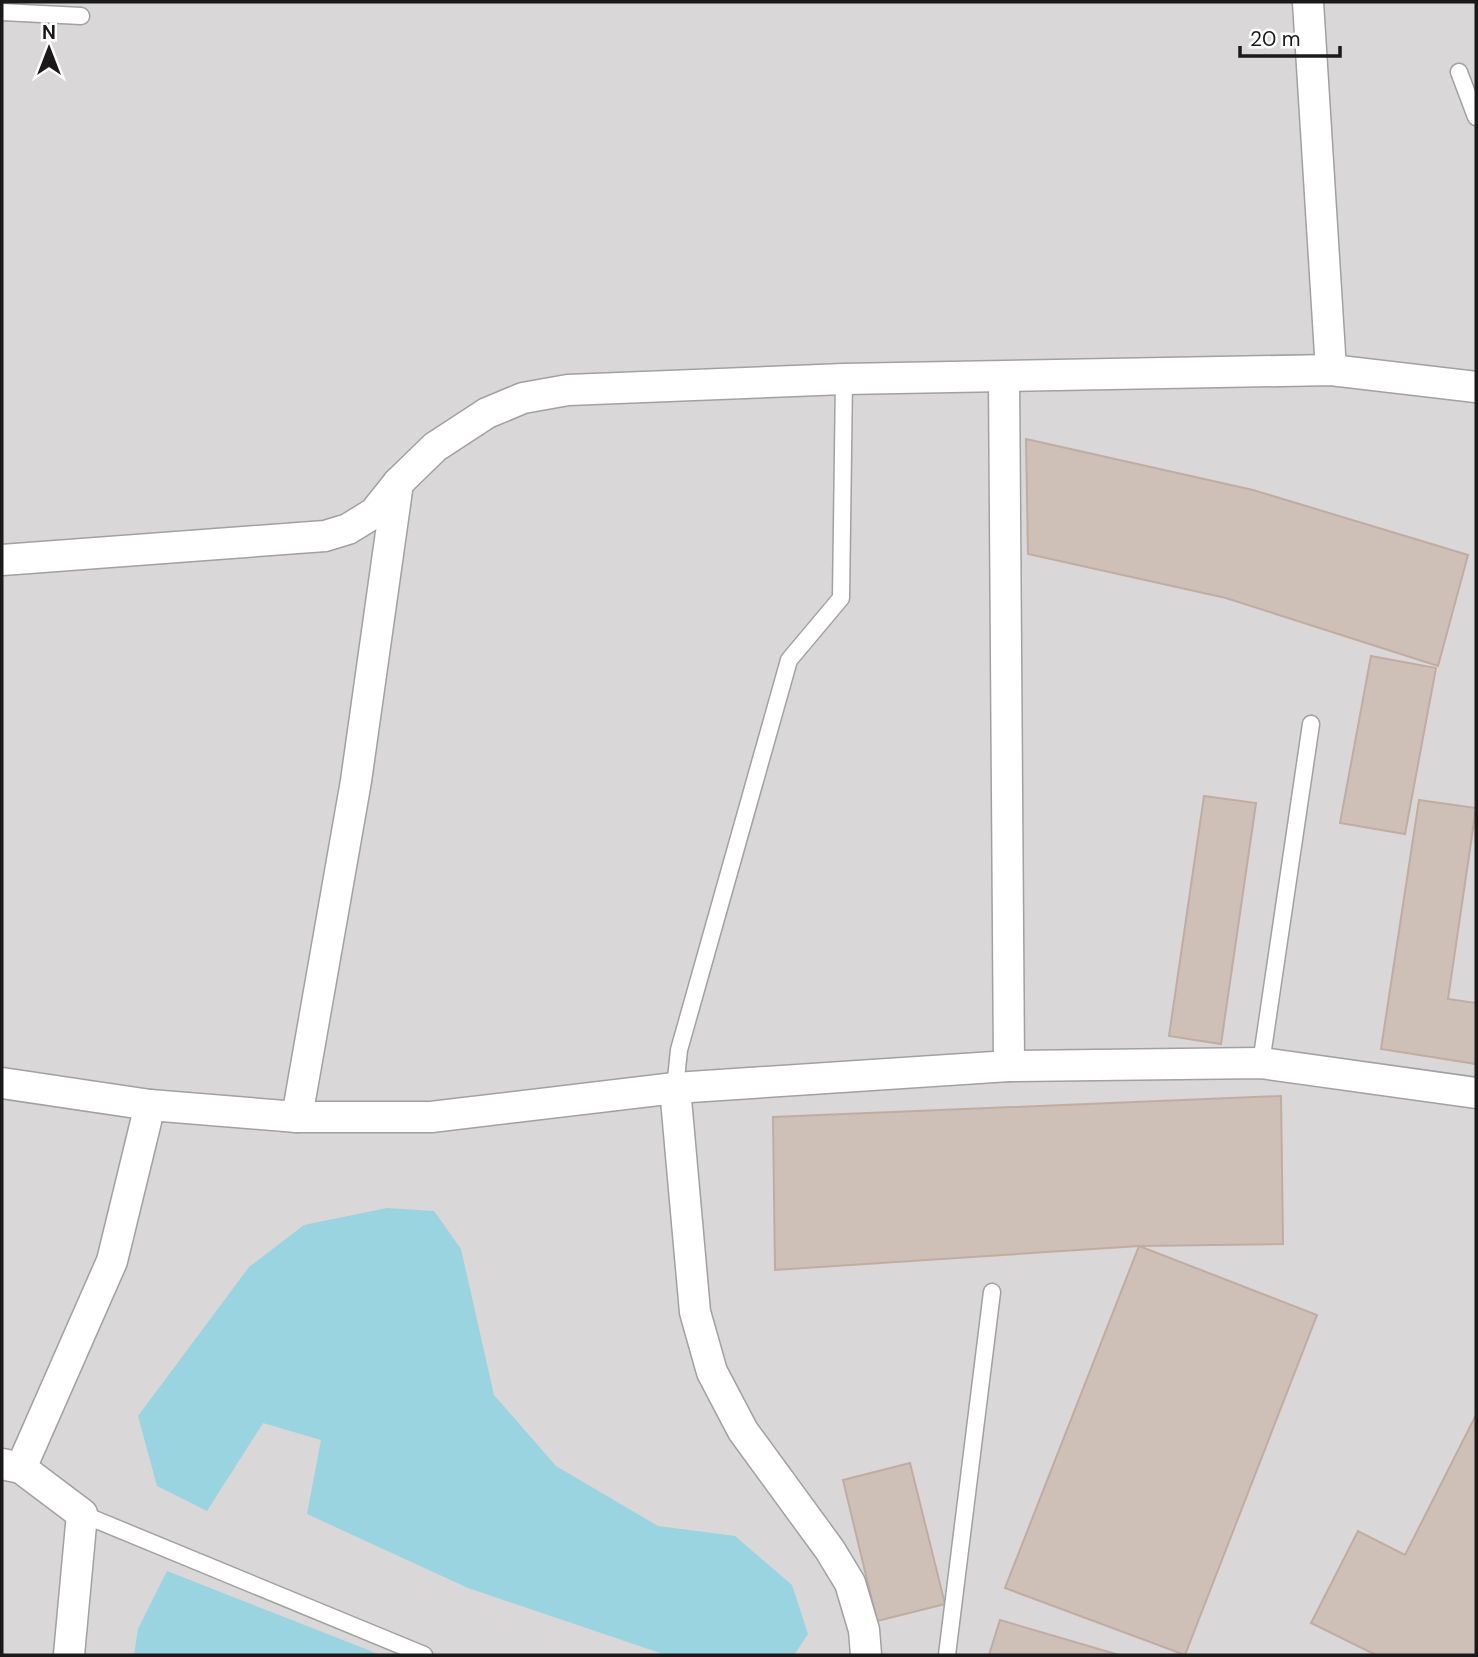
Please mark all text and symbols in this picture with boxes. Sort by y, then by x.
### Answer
north arrow [14,14,84,84]
scale bar [1240,14,1340,58]
text: N [42,20,56,45]
text: 20 m [1250,25,1301,53]

